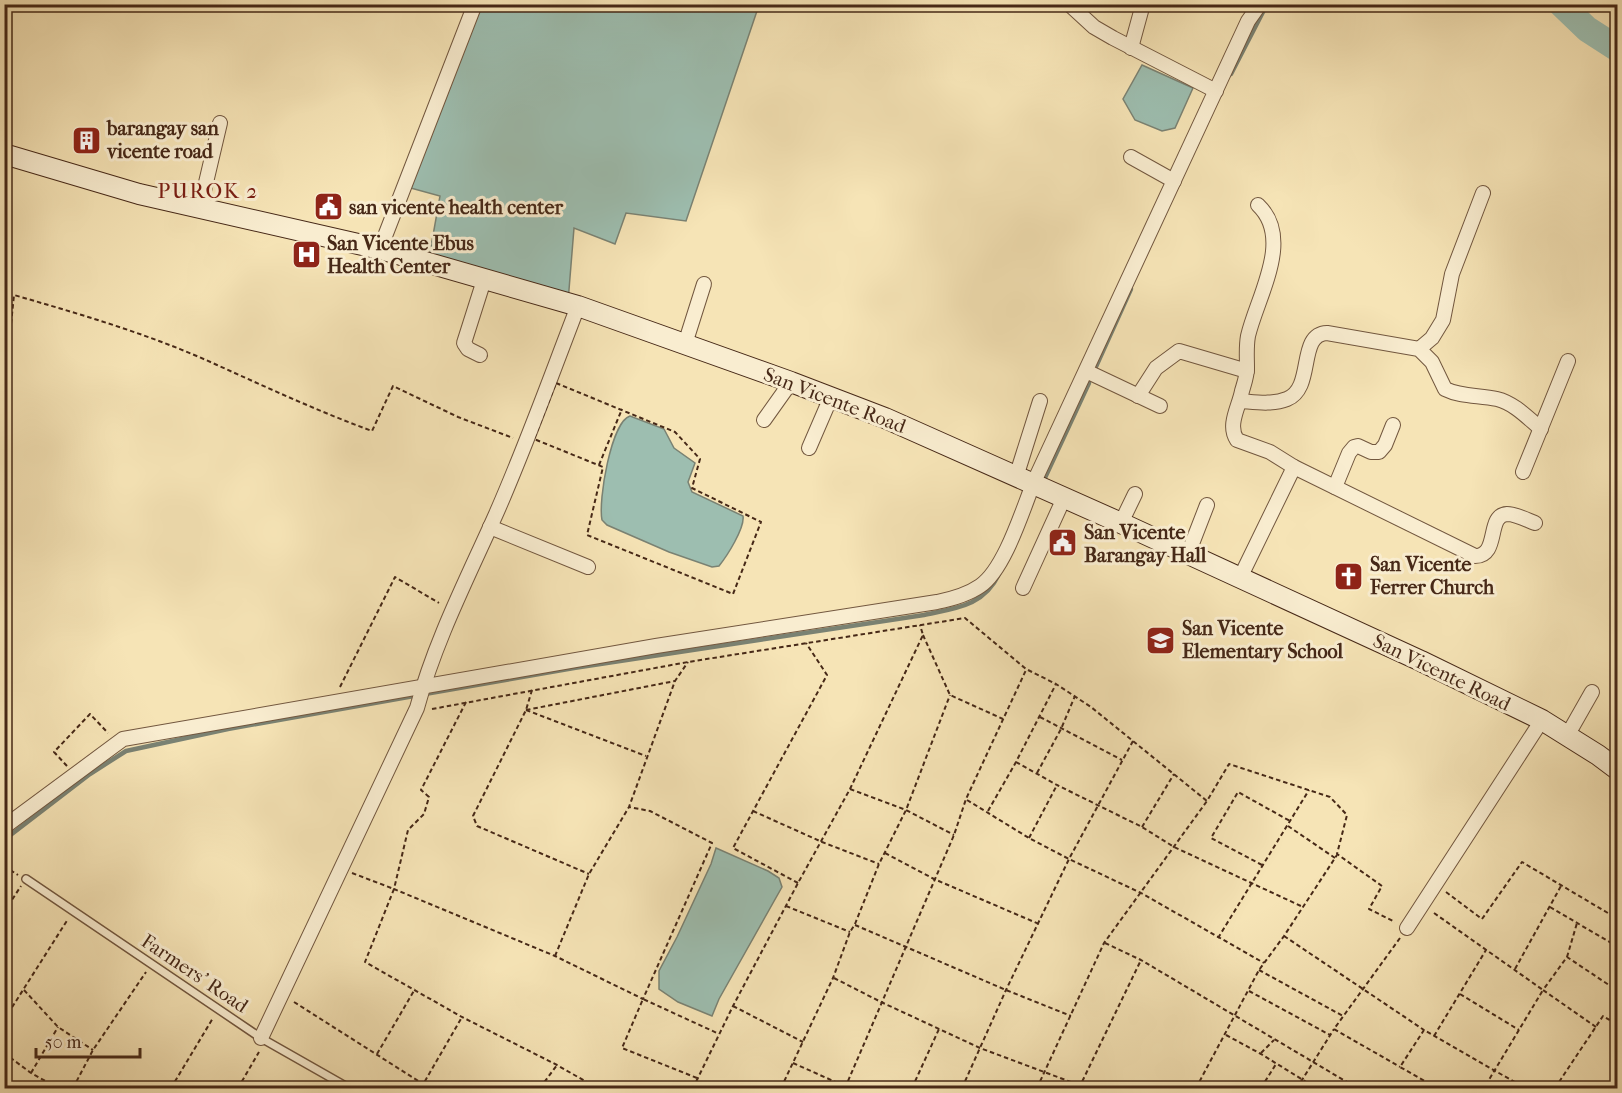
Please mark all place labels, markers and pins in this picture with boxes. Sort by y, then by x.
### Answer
place label: barangay san vicente road [106,117,219,163]
building icon: barangay san vicente road [70,124,102,156]
public building icon: san vicente health center [312,191,344,223]
place label: san vicente health center [349,196,563,219]
place label: San Vicente Ebus Health Center [327,232,475,278]
hospital icon: San Vicente Ebus Health Center [290,238,322,270]
place label: San Vicente Barangay Hall [1084,521,1207,567]
public building icon: San Vicente Barangay Hall [1047,527,1079,559]
place label: San Vicente Ferrer Church [1369,553,1495,599]
church icon: San Vicente Ferrer Church [1333,560,1365,592]
place label: San Vicente Elementary School [1182,617,1344,663]
school or university icon: San Vicente Elementary School [1145,624,1177,656]

